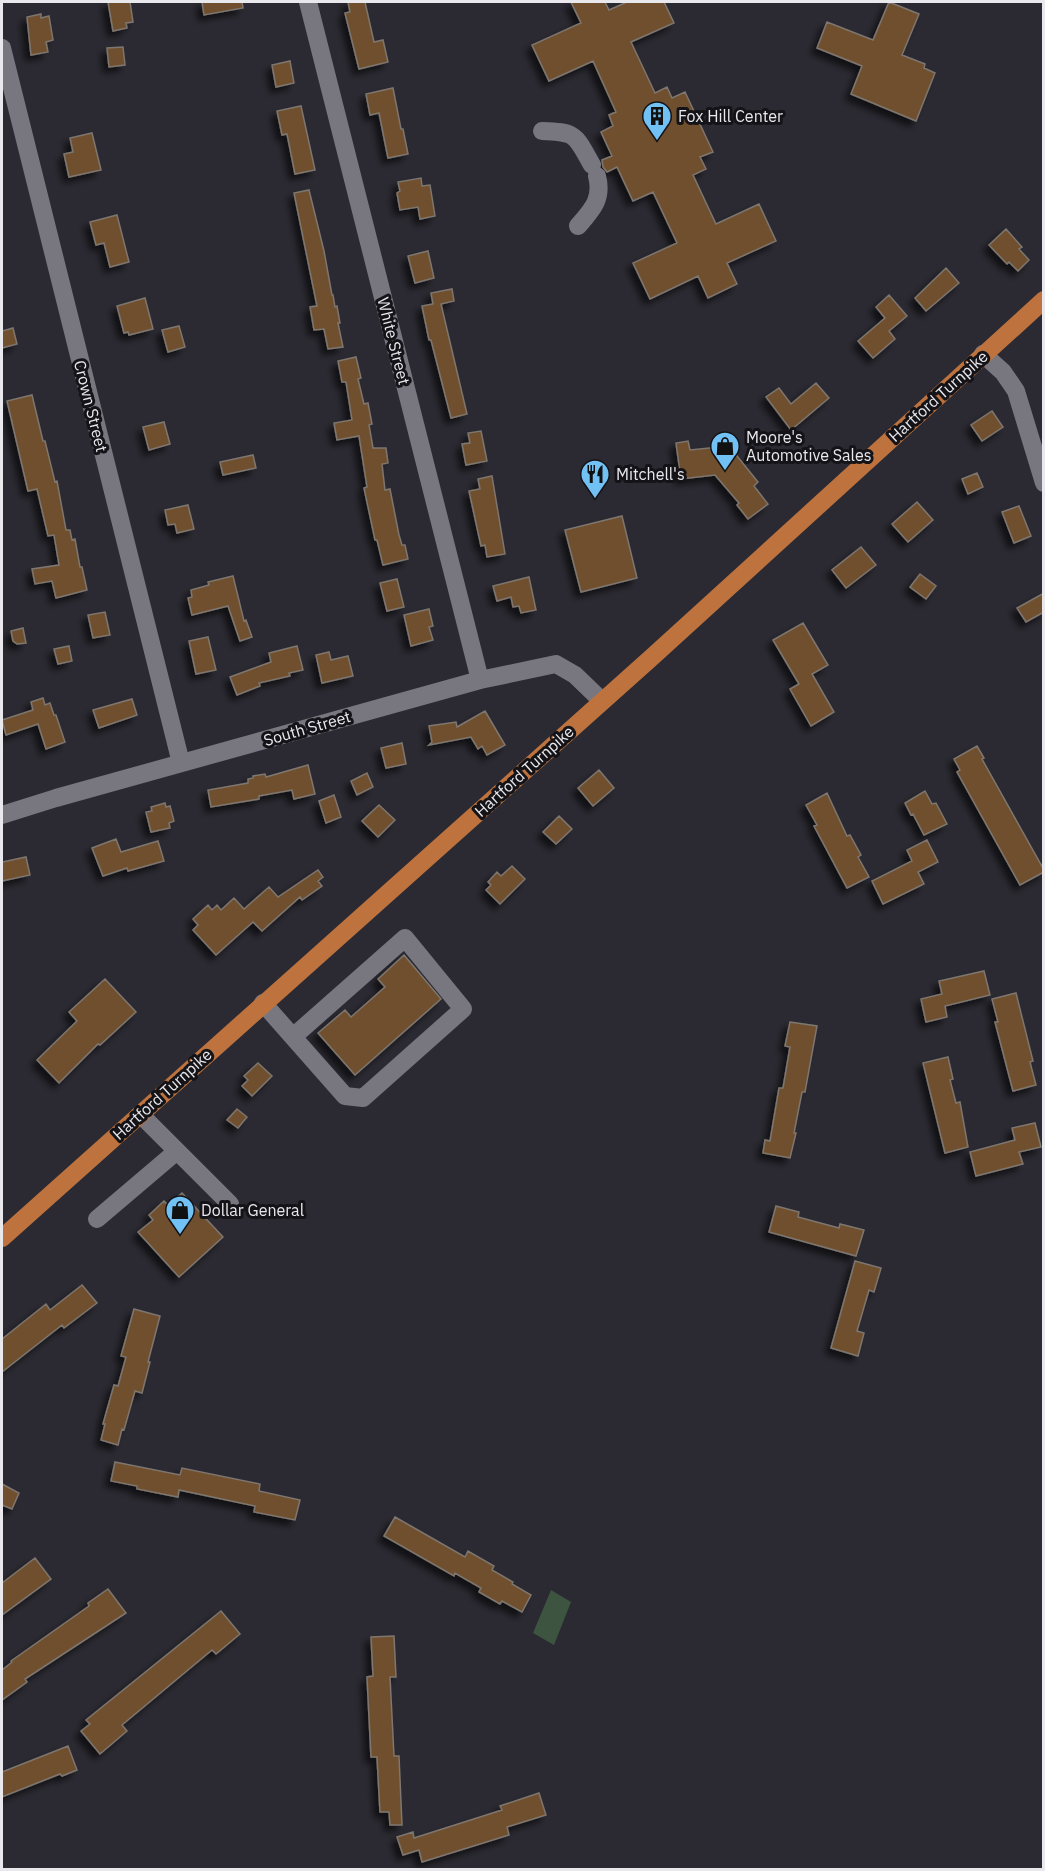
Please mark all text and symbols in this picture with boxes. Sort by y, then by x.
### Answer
building icon: Fox Hill Center [641,100,673,142]
place label: Fox Hill Center [678,106,783,126]
street label: White Street [373,295,415,387]
street label: Hartford Turnpike [884,346,992,446]
street label: Crown Street [70,358,112,454]
place label: Moore's Automotive Sales [746,427,871,465]
shop icon: Moore's Automotive Sales [709,430,741,472]
restaurant icon: Mitchell's [579,458,611,500]
place label: Mitchell's [616,464,685,484]
street label: South Street [261,706,353,750]
street label: Hartford Turnpike [470,721,578,821]
street label: Hartford Turnpike [108,1044,216,1144]
shop icon: Dollar General [164,1194,196,1236]
place label: Dollar General [201,1200,304,1220]

